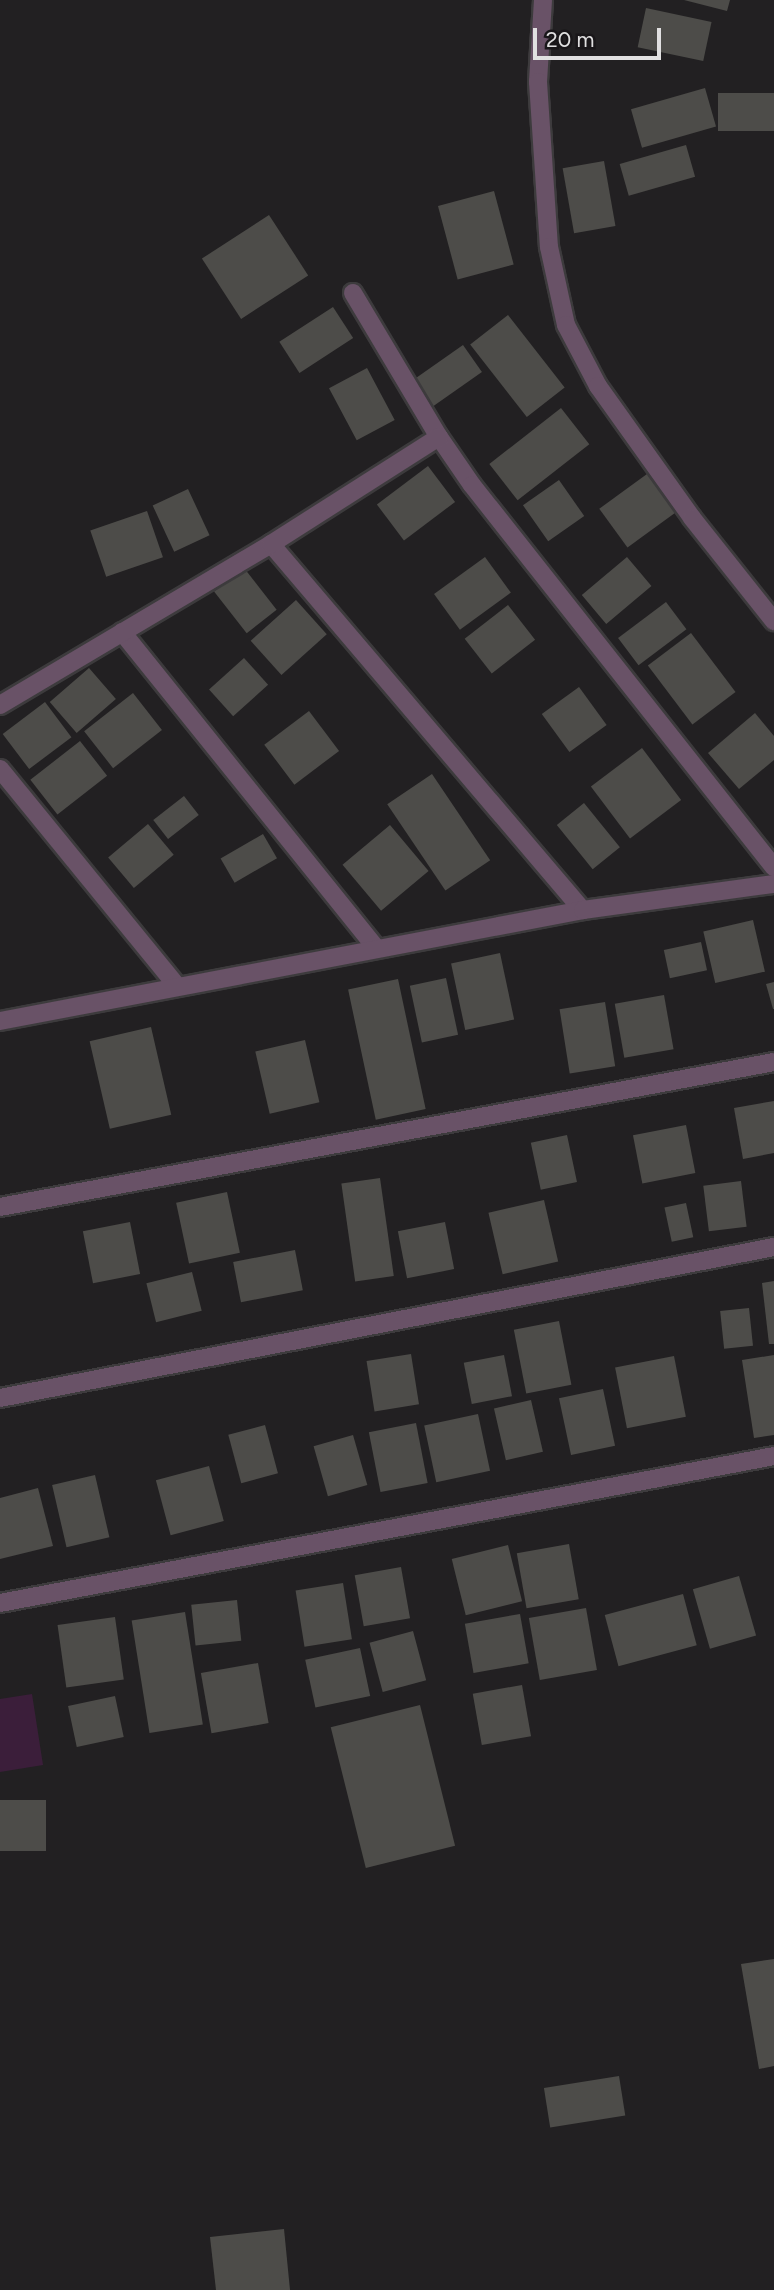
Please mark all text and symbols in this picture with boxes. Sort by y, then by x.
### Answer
scale bar [536,14,664,58]
text: 20 m [546,27,594,52]

